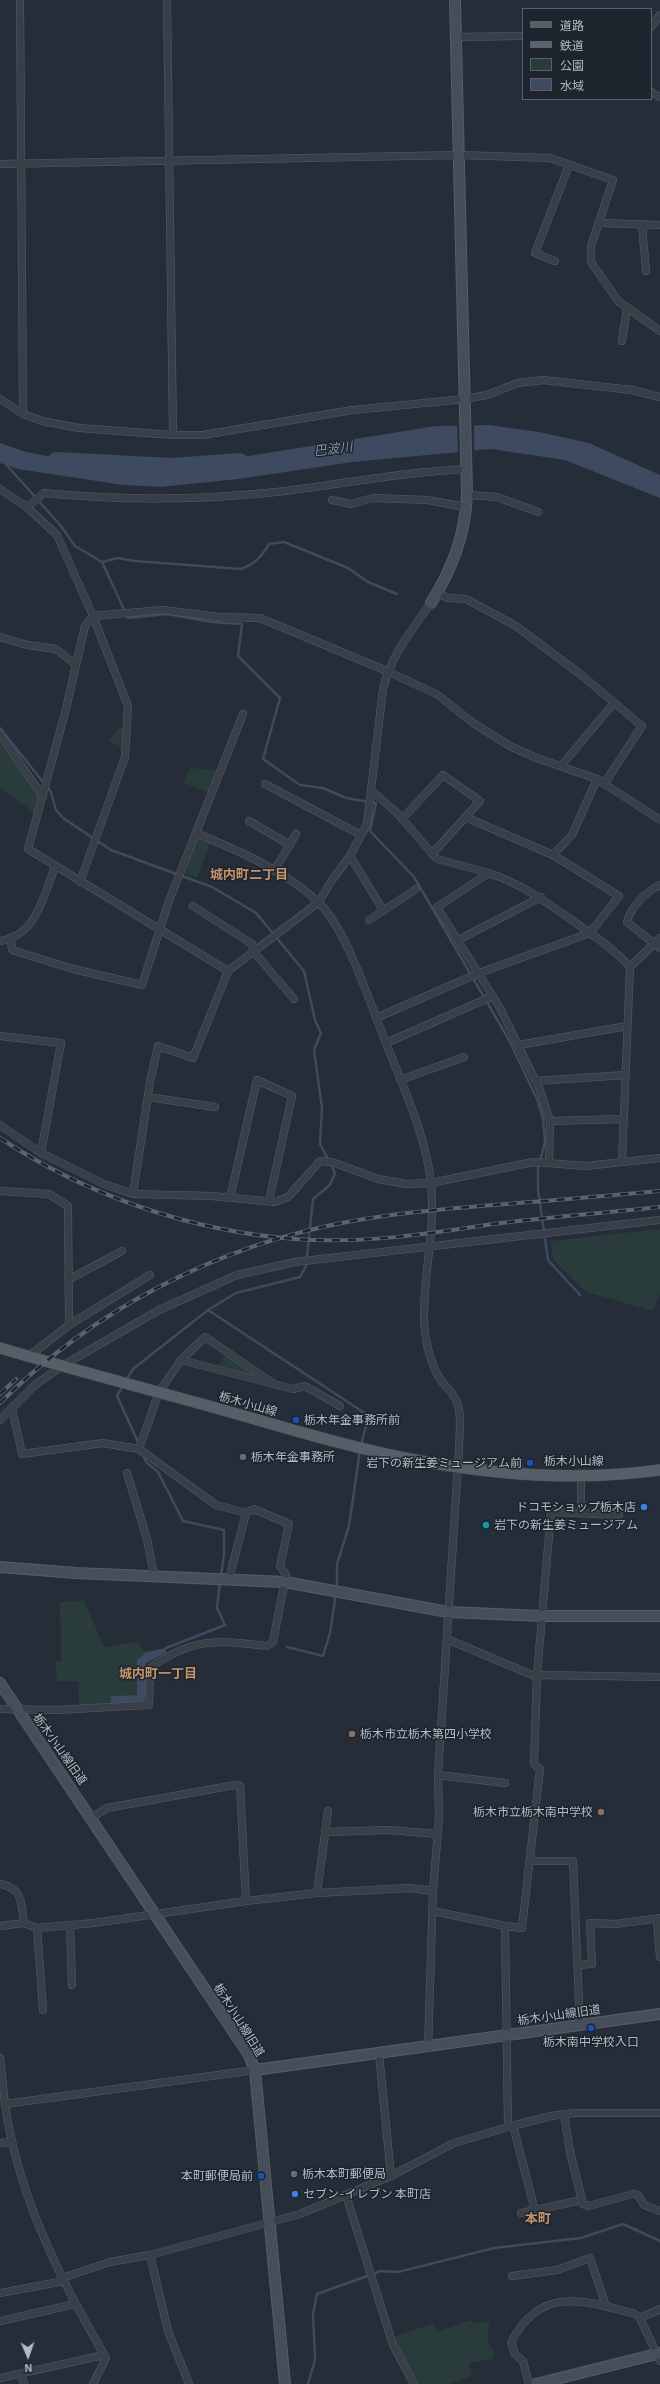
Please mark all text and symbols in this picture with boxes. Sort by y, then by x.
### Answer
legend [522,8,652,100]
text: 道路 [560,18,584,32]
text: 鉄道 [560,38,584,52]
text: 公園 [560,58,584,72]
text: 水域 [560,78,584,92]
water label: 巴波川 [313,439,353,459]
district label: 城内町二丁目 [210,867,288,883]
street label: 栃木小山線 [217,1389,279,1419]
place label: 栃木年金事務所前 [304,1413,400,1427]
marker: 栃木年金事務所前 [291,1415,301,1425]
place label: 栃木年金事務所 [251,1450,335,1464]
marker: 栃木年金事務所 [238,1452,248,1462]
street label: 栃木小山線 [544,1454,604,1468]
place label: 岩下の新生姜ミュージアム前 [366,1456,522,1470]
marker: 岩下の新生姜ミュージアム前 [525,1458,535,1468]
place label: ドコモショップ栃木店 [516,1500,636,1514]
marker: ドコモショップ栃木店 [639,1502,649,1512]
place label: 岩下の新生姜ミュージアム [494,1518,638,1532]
marker: 岩下の新生姜ミュージアム [481,1520,491,1530]
district label: 城内町一丁目 [119,1666,197,1682]
street label: 栃木小山線旧道 [30,1710,90,1788]
place label: 栃木市立栃木第四小学校 [360,1727,492,1741]
marker: 栃木市立栃木第四小学校 [347,1729,357,1739]
place label: 栃木市立栃木南中学校 [473,1805,593,1819]
marker: 栃木市立栃木南中学校 [596,1807,606,1817]
street label: 栃木小山線旧道 [211,1981,267,2059]
street label: 栃木小山線旧道 [516,2002,602,2028]
marker: 栃木南中学校入口 [586,2023,596,2033]
place label: 栃木南中学校入口 [543,2035,639,2049]
place label: 栃木本町郵便局 [302,2167,386,2181]
place label: 本町郵便局前 [181,2169,253,2183]
marker: 栃木本町郵便局 [289,2169,299,2179]
marker: 本町郵便局前 [256,2171,266,2181]
place label: セブン-イレブン 本町店 [303,2187,431,2201]
marker: セブン-イレブン 本町店 [290,2189,300,2199]
district label: 本町 [525,2211,551,2227]
north arrow [8,2336,48,2376]
text: N [24,2362,33,2375]

